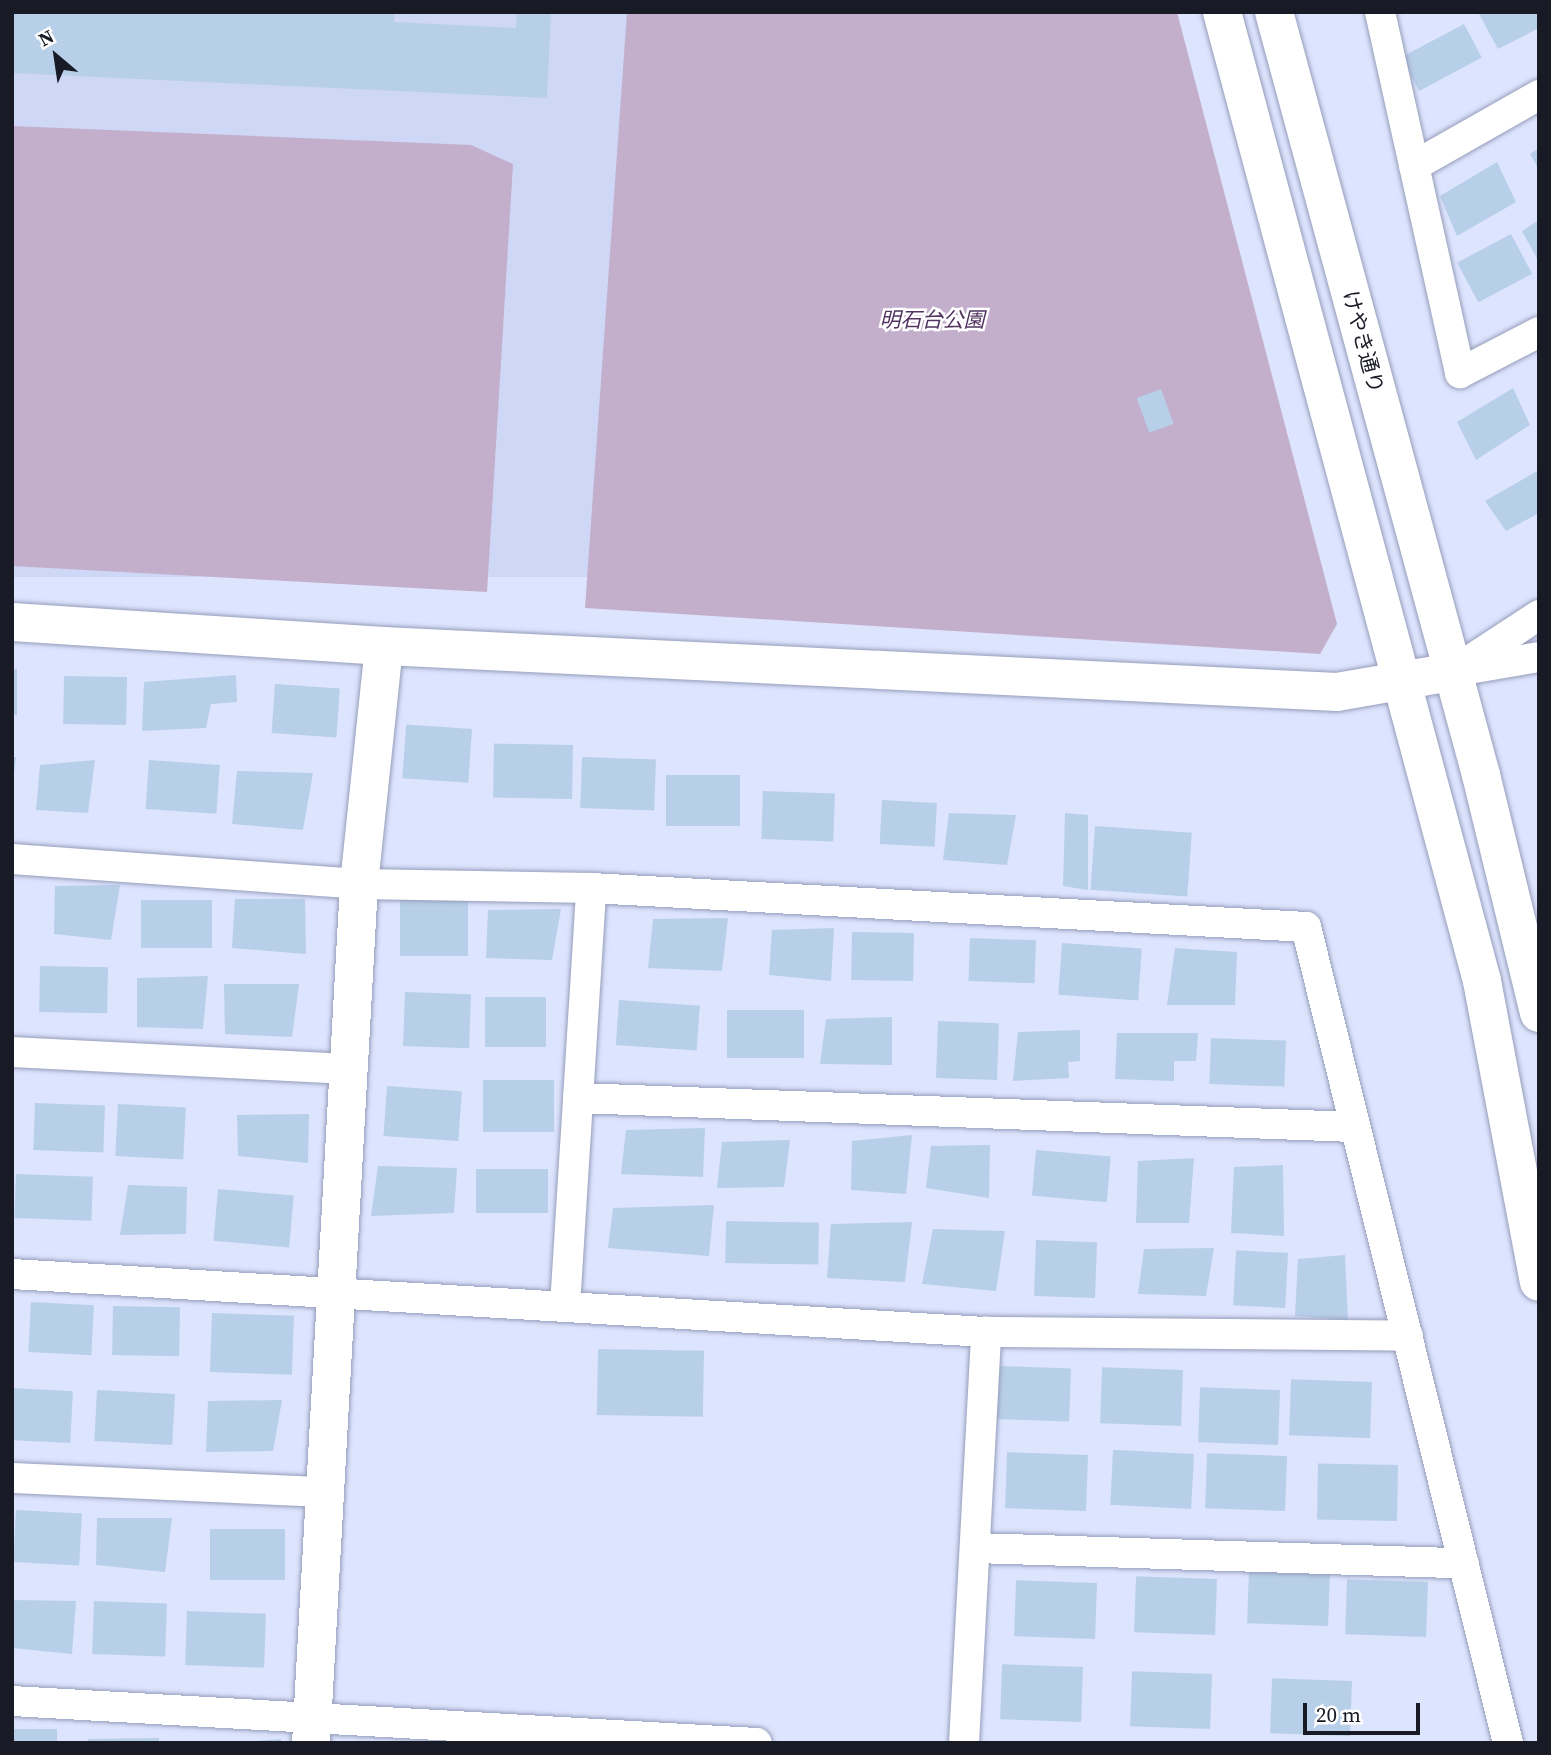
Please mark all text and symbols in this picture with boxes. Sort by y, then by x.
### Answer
north arrow [21,21,91,91]
text: N [33,23,58,52]
street label: けやき通り [1337,288,1389,396]
park label: 明石台公園 [880,307,984,333]
scale bar [1306,1688,1423,1732]
text: 20 m [1316,1700,1361,1729]

